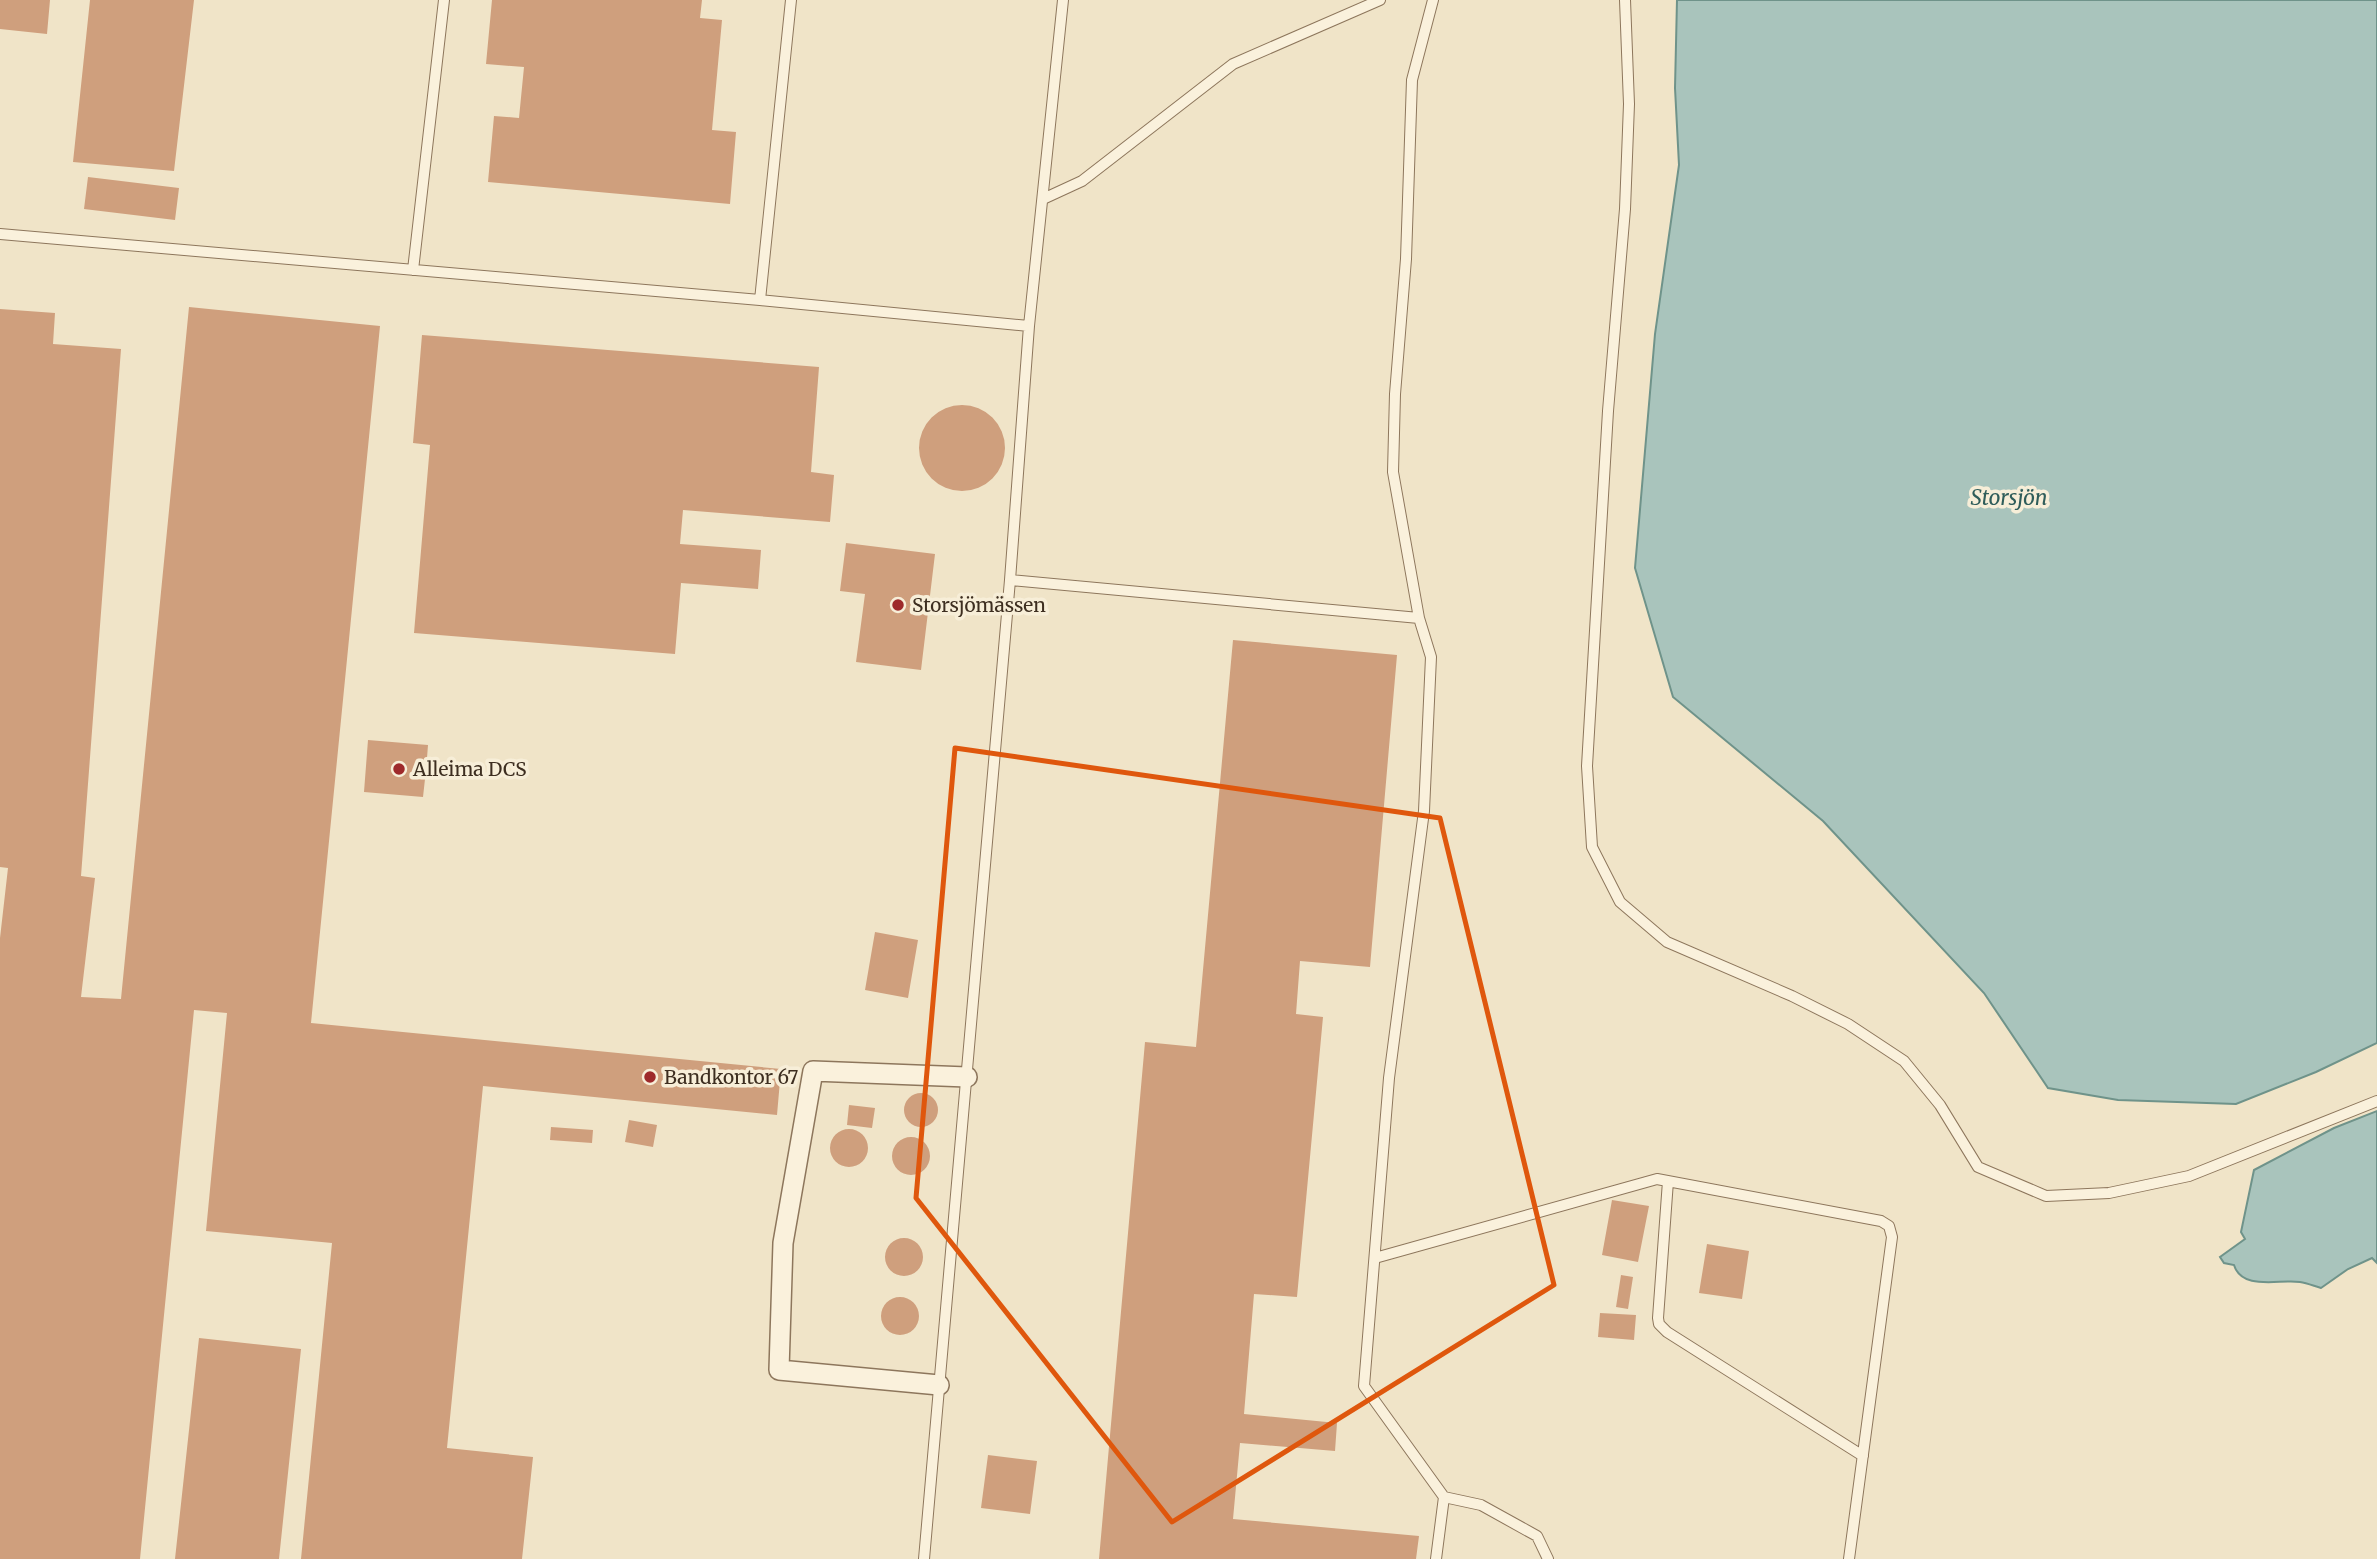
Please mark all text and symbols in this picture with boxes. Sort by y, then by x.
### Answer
water label: Storsjön [1970,484,2048,511]
place label: Storsjömässen [912,593,1046,617]
marker: Storsjömässen [890,597,906,613]
place label: Alleima DCS [412,757,527,781]
marker: Alleima DCS [391,761,407,777]
place label: Bandkontor 67 [664,1065,798,1089]
marker: Bandkontor 67 [642,1069,658,1085]

